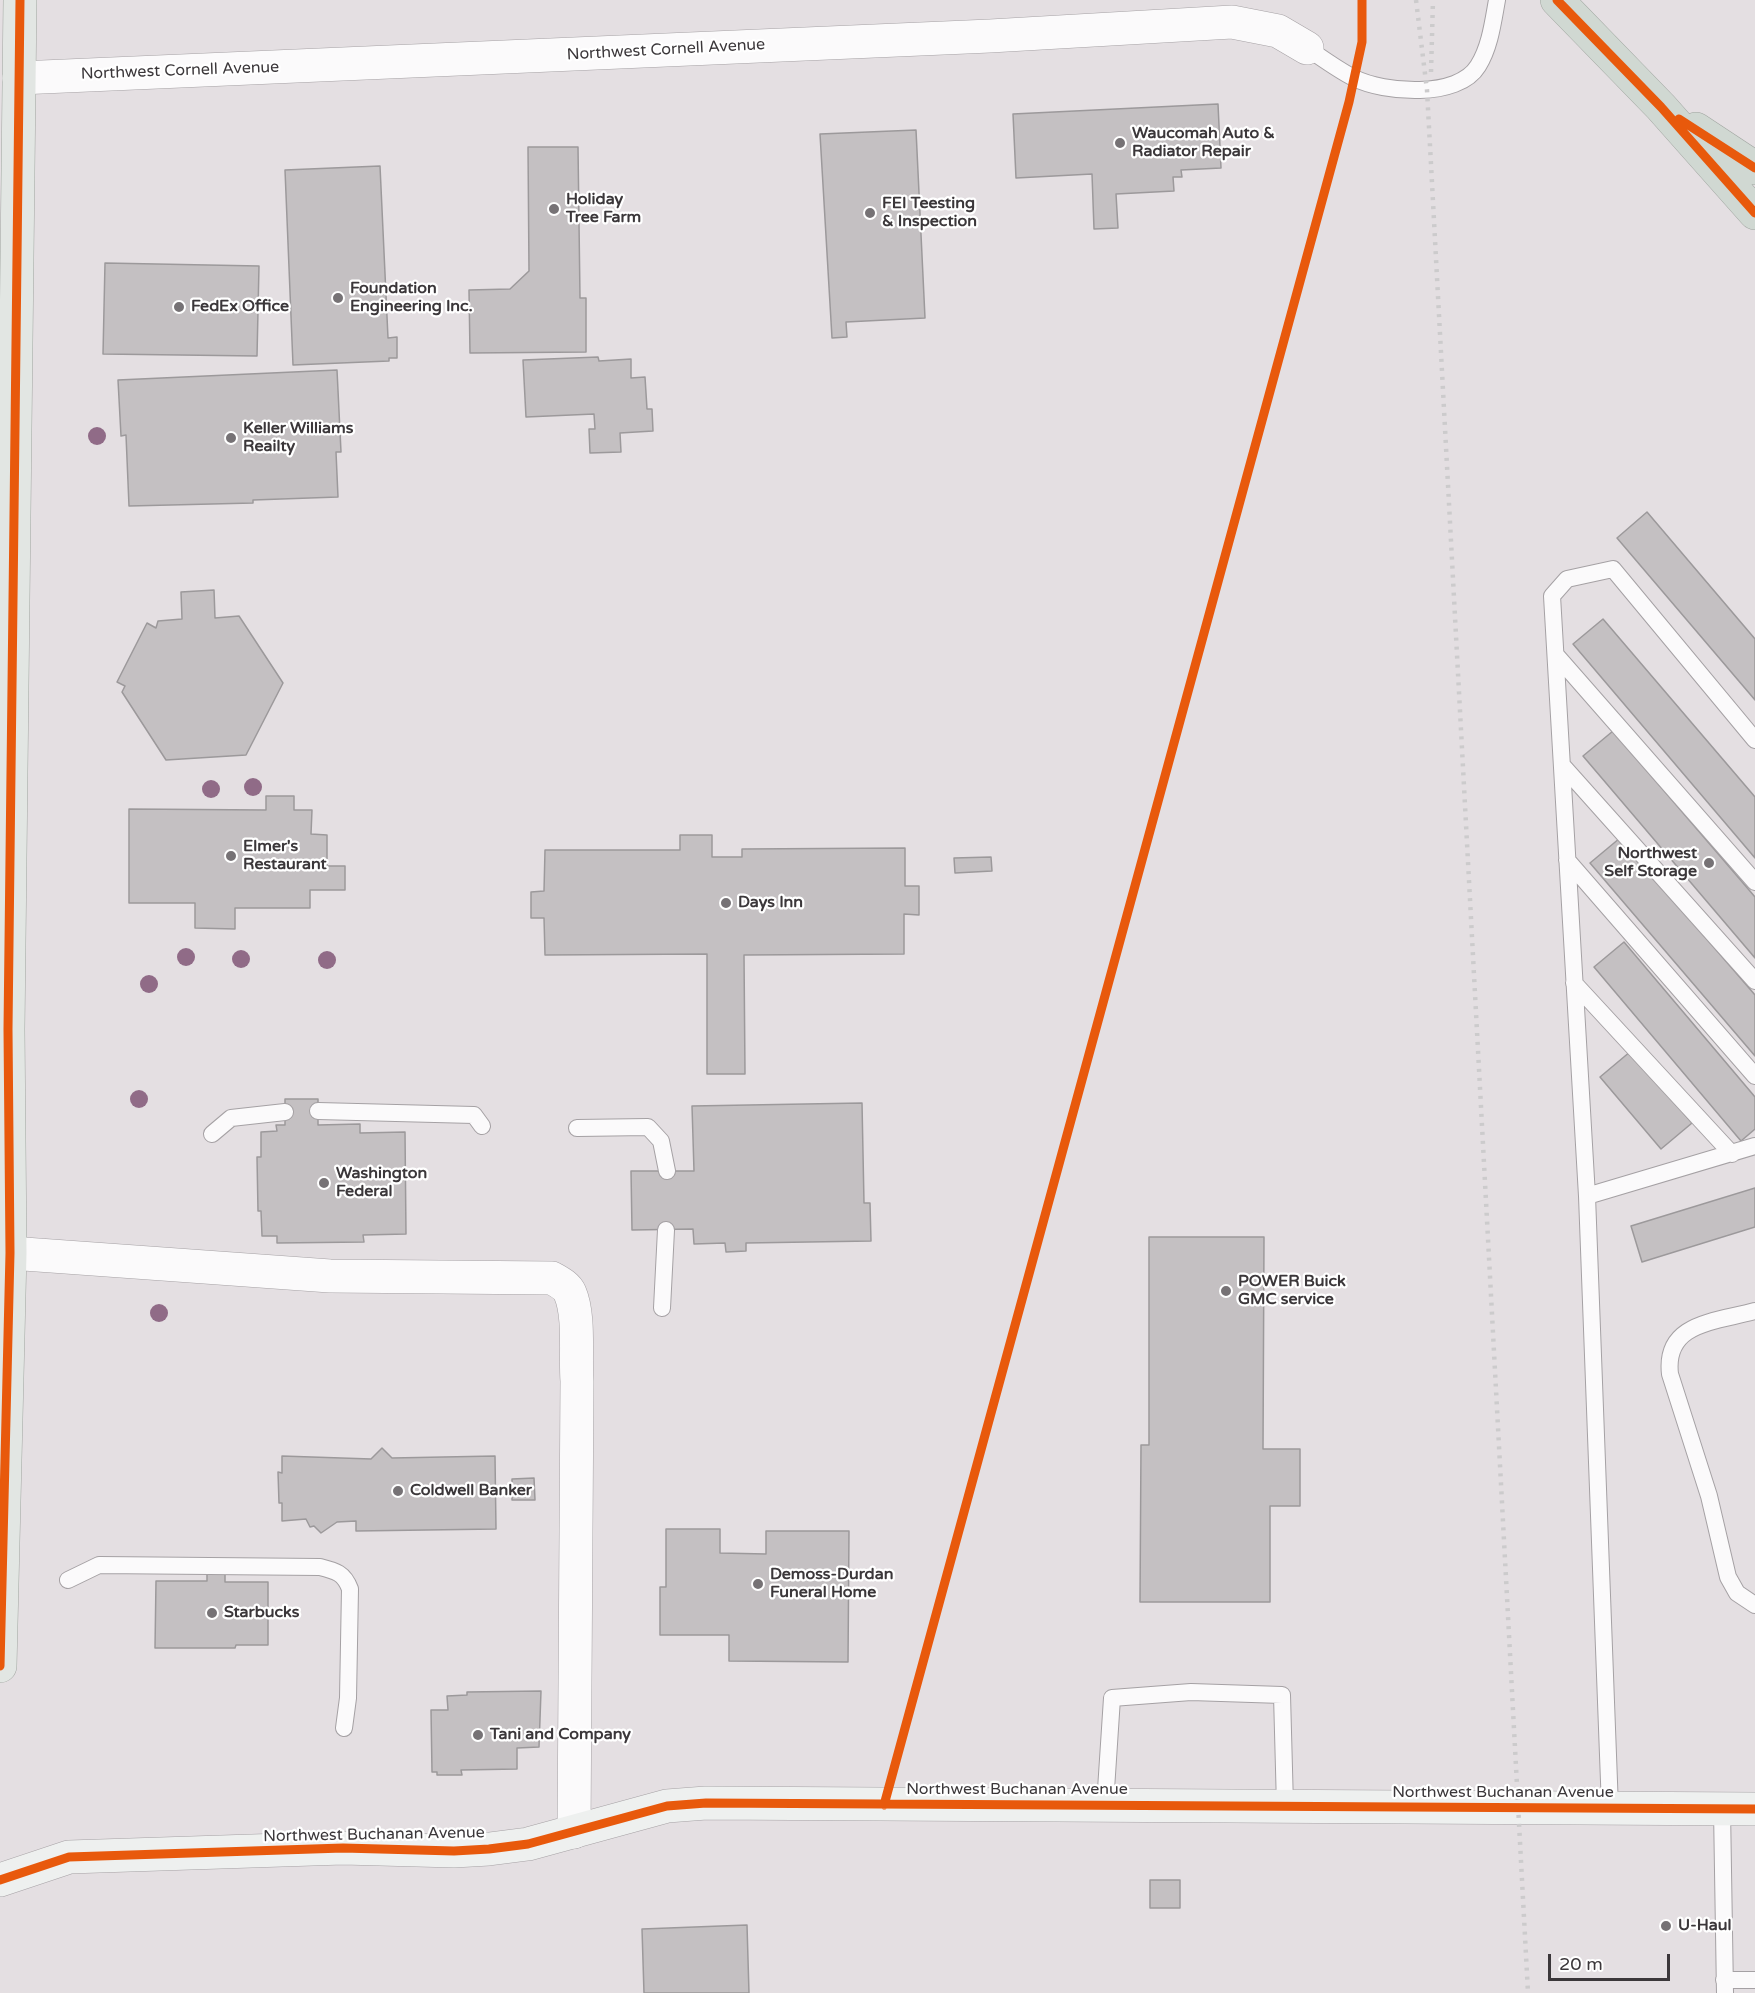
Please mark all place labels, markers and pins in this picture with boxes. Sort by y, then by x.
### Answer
place label: Waucomah Auto & Radiator Repair [1132,124,1275,162]
marker: Waucomah Auto & Radiator Repair [1113,136,1127,150]
place label: Holiday Tree Farm [566,190,641,228]
place label: FEI Teesting & Inspection [882,194,977,232]
marker: Holiday Tree Farm [547,202,561,216]
marker: FEI Teesting & Inspection [863,206,877,220]
place label: Foundation Engineering Inc. [350,279,473,317]
marker: Foundation Engineering Inc. [331,291,345,305]
place label: FedEx Office [191,297,289,317]
marker: FedEx Office [172,300,186,314]
place label: Keller Williams Reailty [243,419,353,457]
marker: Keller Williams Reailty [224,431,238,445]
place label: Elmer's Restaurant [243,837,327,875]
place label: Northwest Self Storage [1604,844,1697,882]
marker: Elmer's Restaurant [224,849,238,863]
marker: Northwest Self Storage [1702,856,1716,870]
place label: Days Inn [738,893,803,913]
marker: Days Inn [719,896,733,910]
place label: Washington Federal [336,1164,427,1202]
marker: Washington Federal [317,1176,331,1190]
place label: POWER Buick GMC service [1238,1272,1346,1310]
marker: POWER Buick GMC service [1219,1284,1233,1298]
place label: Coldwell Banker [410,1481,532,1501]
marker: Coldwell Banker [391,1484,405,1498]
place label: Demoss-Durdan Funeral Home [770,1565,893,1603]
marker: Demoss-Durdan Funeral Home [751,1577,765,1591]
place label: Starbucks [224,1603,299,1623]
marker: Starbucks [205,1606,219,1620]
place label: Tani and Company [490,1725,631,1745]
marker: Tani and Company [471,1728,485,1742]
place label: U-Haul [1678,1916,1731,1936]
marker: U-Haul [1659,1919,1673,1933]

